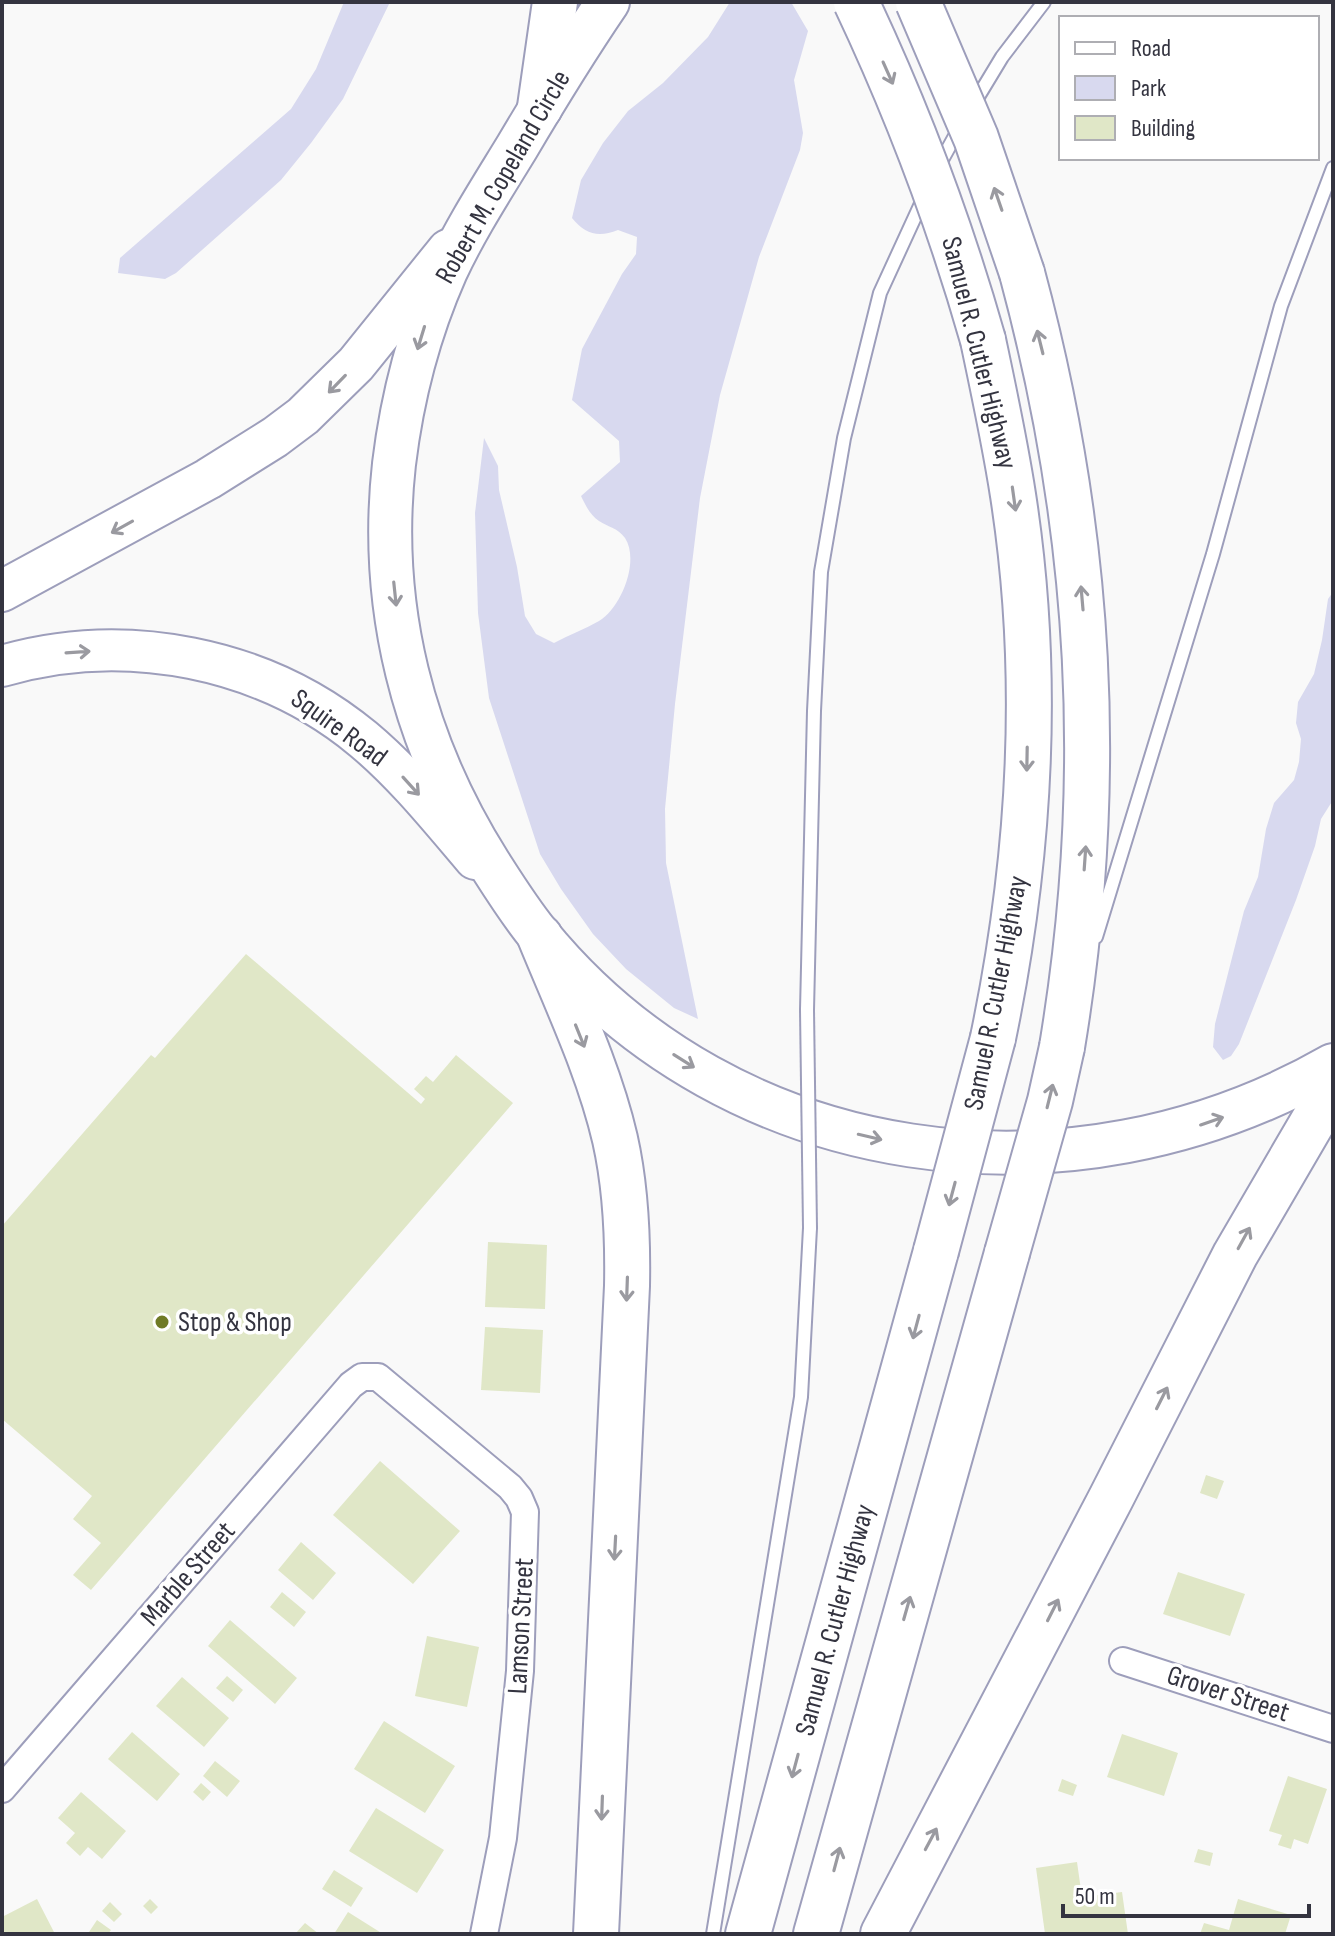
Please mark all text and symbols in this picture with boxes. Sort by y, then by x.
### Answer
legend [1059,16,1319,160]
text: Road [1131,34,1171,63]
one-way arrow [882,60,897,85]
street label: Robert M. Copeland Circle [429,64,577,290]
text: Park [1131,74,1166,103]
text: Building [1131,114,1195,143]
one-way arrow [989,187,1004,212]
street label: Samuel R. Cutler Highway [934,234,1024,473]
one-way arrow [413,325,428,350]
one-way arrow [1032,330,1047,356]
one-way arrow [328,374,347,394]
one-way arrow [1006,485,1021,512]
one-way arrow [110,520,134,535]
one-way arrow [387,580,402,607]
one-way arrow [1074,586,1089,612]
one-way arrow [64,644,91,659]
street label: Squire Road [285,682,393,774]
one-way arrow [1020,745,1035,772]
one-way arrow [401,775,419,795]
one-way arrow [1078,845,1093,872]
street label: Samuel R. Cutler Highway [957,873,1035,1113]
one-way arrow [573,1023,588,1048]
one-way arrow [672,1053,695,1069]
one-way arrow [1044,1084,1059,1110]
one-way arrow [1199,1112,1224,1127]
one-way arrow [856,1130,882,1145]
one-way arrow [944,1181,959,1207]
one-way arrow [1237,1226,1252,1250]
one-way arrow [619,1275,634,1302]
place label: Stop & Shop [178,1306,292,1339]
marker: Stop & Shop [153,1313,171,1331]
one-way arrow [907,1313,922,1339]
one-way arrow [1154,1386,1170,1410]
street label: Samuel R. Cutler Highway [788,1501,882,1739]
street label: Marble Street [134,1515,242,1633]
one-way arrow [607,1534,622,1561]
street label: Lamson Street [501,1557,541,1695]
one-way arrow [900,1596,915,1622]
one-way arrow [1045,1599,1061,1623]
street label: Grover Street [1163,1659,1293,1729]
one-way arrow [787,1753,802,1779]
one-way arrow [594,1794,609,1821]
one-way arrow [923,1828,939,1852]
one-way arrow [830,1846,845,1872]
scale bar [1063,1868,1309,1918]
text: 50 m [1075,1882,1115,1911]

